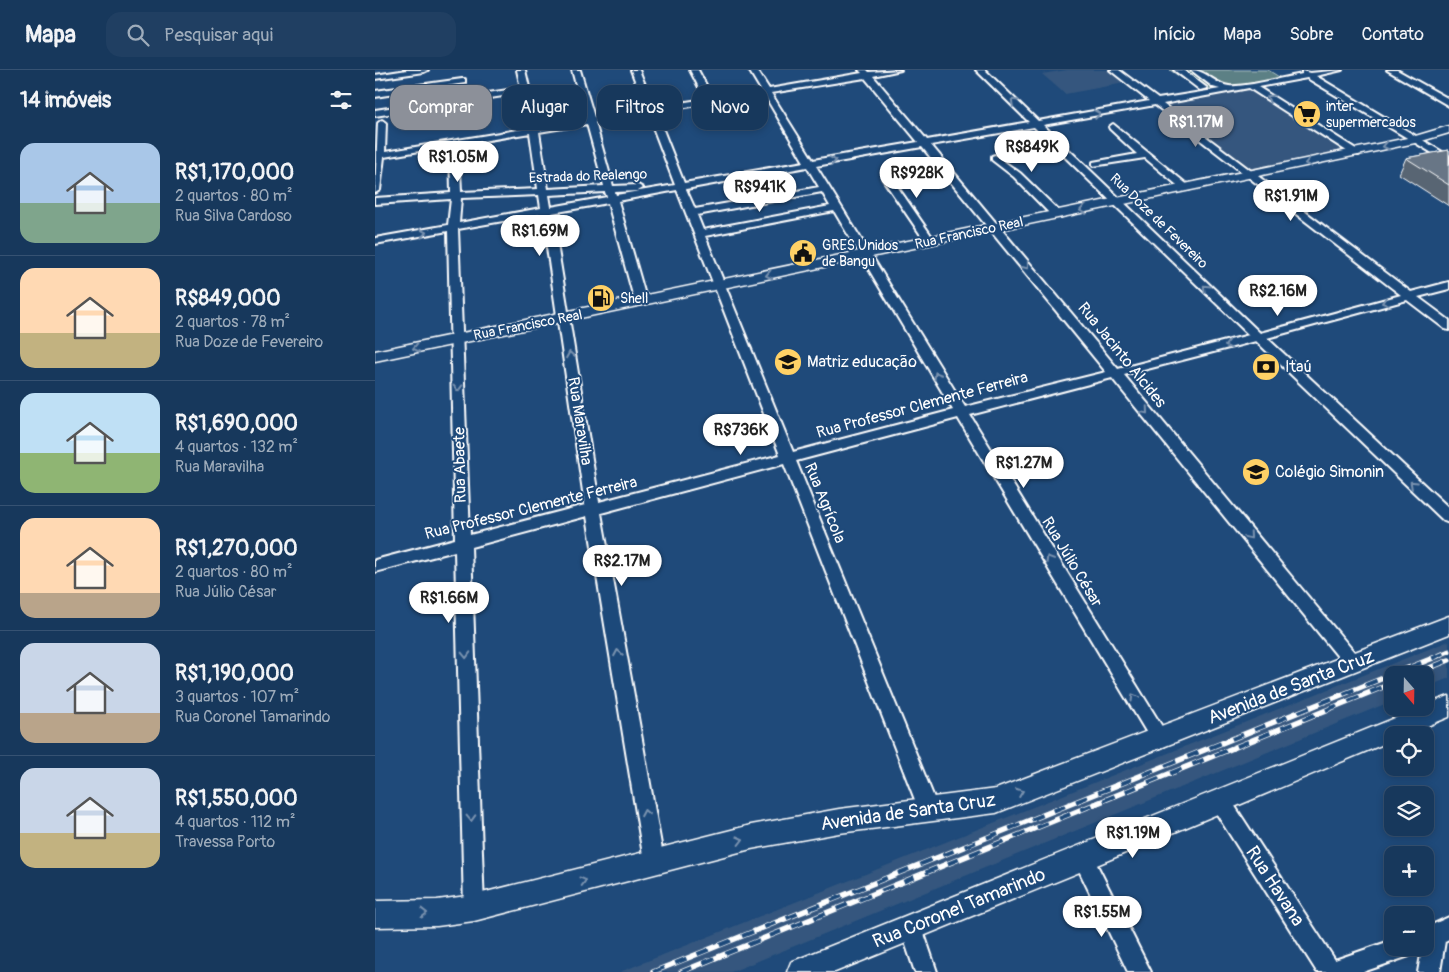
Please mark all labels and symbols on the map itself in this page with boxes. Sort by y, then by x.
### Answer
one-way arrow [1267,95,1276,104]
place label: inter supermercados [1326,98,1417,131]
one-way arrow [1011,99,1020,108]
supermarket icon: inter supermercados [1292,99,1322,129]
pin: R$1.17M [1150,106,1242,148]
one-way arrow [1092,109,1101,119]
pin: R$849K [991,131,1073,173]
pin: R$1.05M [412,140,504,183]
one-way arrow [1381,141,1390,151]
one-way arrow [829,156,838,166]
pin: R$928K [876,156,958,199]
one-way arrow [1303,157,1312,167]
street label: Estrada do Realengo [529,165,648,187]
pin: R$941K [719,170,801,213]
street label: Rua Doze de Fevereiro [1106,170,1212,272]
pin: R$1.91M [1245,180,1337,222]
one-way arrow [1078,204,1087,214]
street label: Rua Francisco Real [913,213,1025,253]
pin: R$1.69M [494,214,586,257]
one-way arrow [419,229,427,239]
place label: GRES Unidos de Bangu [822,237,899,270]
public building icon: GRES Unidos de Bangu [788,238,818,268]
one-way arrow [1021,260,1030,269]
one-way arrow [765,269,774,280]
pin: R$2.16M [1232,274,1324,317]
fuel station icon: Shell [586,283,616,313]
one-way arrow [1203,285,1212,294]
place label: Shell [620,290,648,307]
one-way arrow [1381,297,1390,307]
street label: Rua Jacinto Alcides [1073,298,1171,412]
street label: Rua Francisco Real [472,306,584,344]
one-way arrow [1225,339,1233,349]
one-way arrow [411,342,420,352]
school or university icon: Matriz educação [773,347,803,377]
one-way arrow [565,350,575,359]
place label: Matriz educação [807,352,917,372]
bank icon: Itaú [1251,352,1281,382]
place label: Itaú [1285,357,1312,377]
street label: Rua Professor Clemente Ferreira [814,367,1030,443]
one-way arrow [934,372,944,381]
street label: Rua Maravilha [563,375,597,467]
one-way arrow [453,384,463,392]
one-way arrow [1139,405,1148,414]
pin: R$736K [700,414,782,456]
street label: Rua Abaete [449,427,471,503]
pin: R$1.27M [978,446,1070,489]
school or university icon: Colégio Simonin [1241,457,1271,487]
street label: Rua Agrícola [800,460,850,546]
place label: Colégio Simonin [1275,462,1384,482]
street label: Rua Professor Clemente Ferreira [423,472,639,544]
one-way arrow [1410,481,1419,490]
street label: Rua Júlio César [1037,513,1107,611]
one-way arrow [1243,531,1252,540]
pin: R$2.17M [576,544,668,587]
one-way arrow [1046,555,1056,564]
pin: R$1.66M [403,582,495,624]
street label: Avenida de Santa Cruz [1204,644,1378,730]
one-way arrow [613,649,623,658]
one-way arrow [460,651,471,659]
north arrow [1384,666,1434,716]
one-way arrow [1131,694,1141,703]
street label: Avenida de Santa Cruz [819,788,997,836]
one-way arrow [1015,788,1024,798]
one-way arrow [641,809,651,818]
one-way arrow [466,814,477,822]
pin: R$1.19M [1087,816,1179,859]
one-way arrow [735,835,744,846]
street label: Rua Havana [1240,841,1310,931]
street label: Rua Coronel Tamarindo [869,862,1049,954]
one-way arrow [578,876,587,887]
pin: R$1.55M [1056,896,1148,938]
one-way arrow [420,908,428,918]

